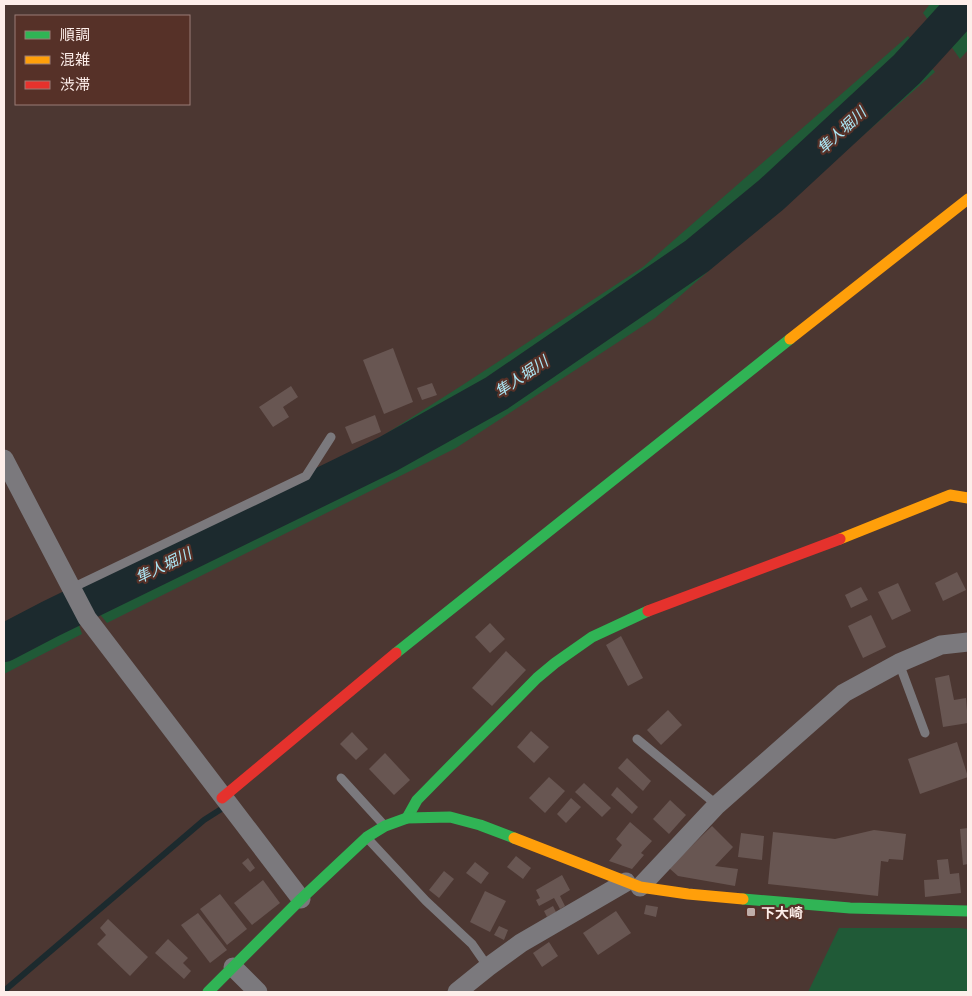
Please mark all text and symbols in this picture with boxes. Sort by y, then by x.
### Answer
legend [15,15,190,105]
text: 順調 [60,24,90,44]
text: 混雑 [60,49,90,69]
text: 渋滞 [60,74,90,94]
water label: 隼人堀川 [812,101,871,158]
water label: 隼人堀川 [491,350,553,401]
water label: 隼人堀川 [132,542,196,587]
place label: 下大崎 [761,903,803,922]
marker: 下大崎 [745,906,757,918]

